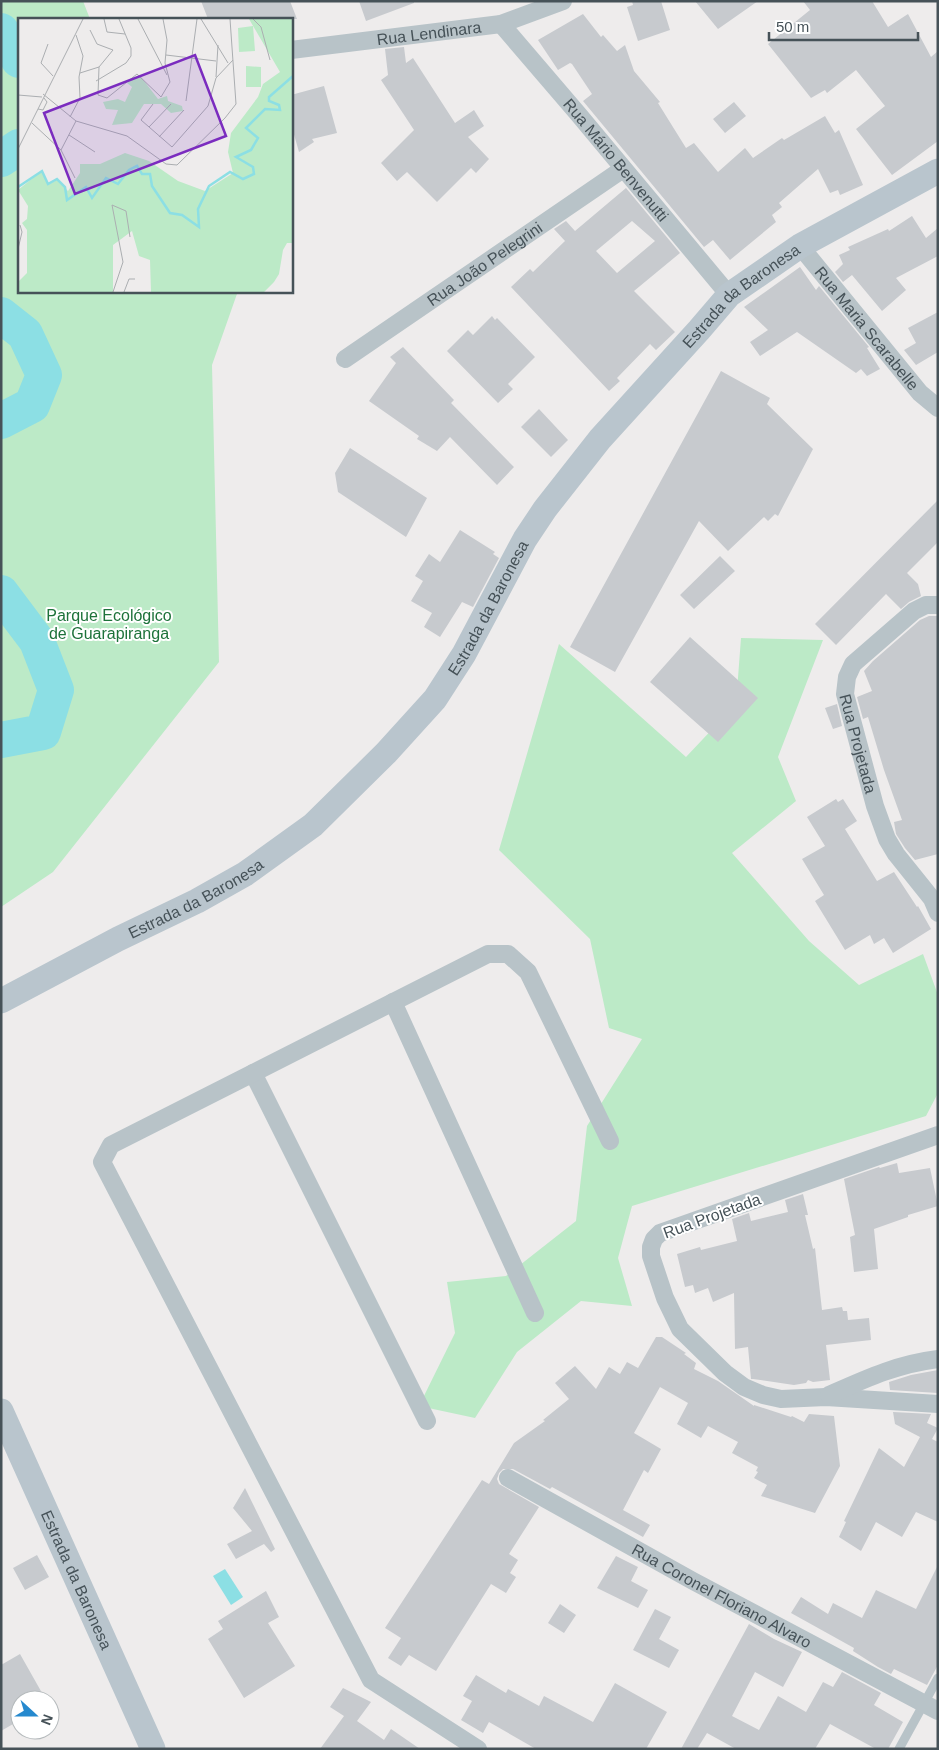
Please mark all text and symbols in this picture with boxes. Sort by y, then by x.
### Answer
scale bar [769,10,918,42]
inset map [18,18,292,292]
street label: Rua Lendinara [376,18,482,48]
text: 50 m [776,18,809,35]
street label: Rua Mário Benvenutti [560,95,672,224]
street label: Rua João Pelegrini [424,218,545,309]
street label: Estrada da Baronesa [679,240,803,351]
street label: Rua Maria Scarabelle [812,263,922,393]
street label: Estrada da Baronesa [444,538,531,678]
park label: Parque Ecológico de Guarapiranga [46,607,172,642]
street label: Rua Projetada [837,692,880,795]
street label: Estrada da Baronesa [125,855,266,941]
street label: Rua Projetada [661,1190,763,1241]
street label: Estrada da Baronesa [38,1508,116,1652]
street label: Rua Coronel Floriano Alvaro [629,1540,814,1651]
north arrow [10,1690,60,1740]
text: N [38,1712,56,1727]

